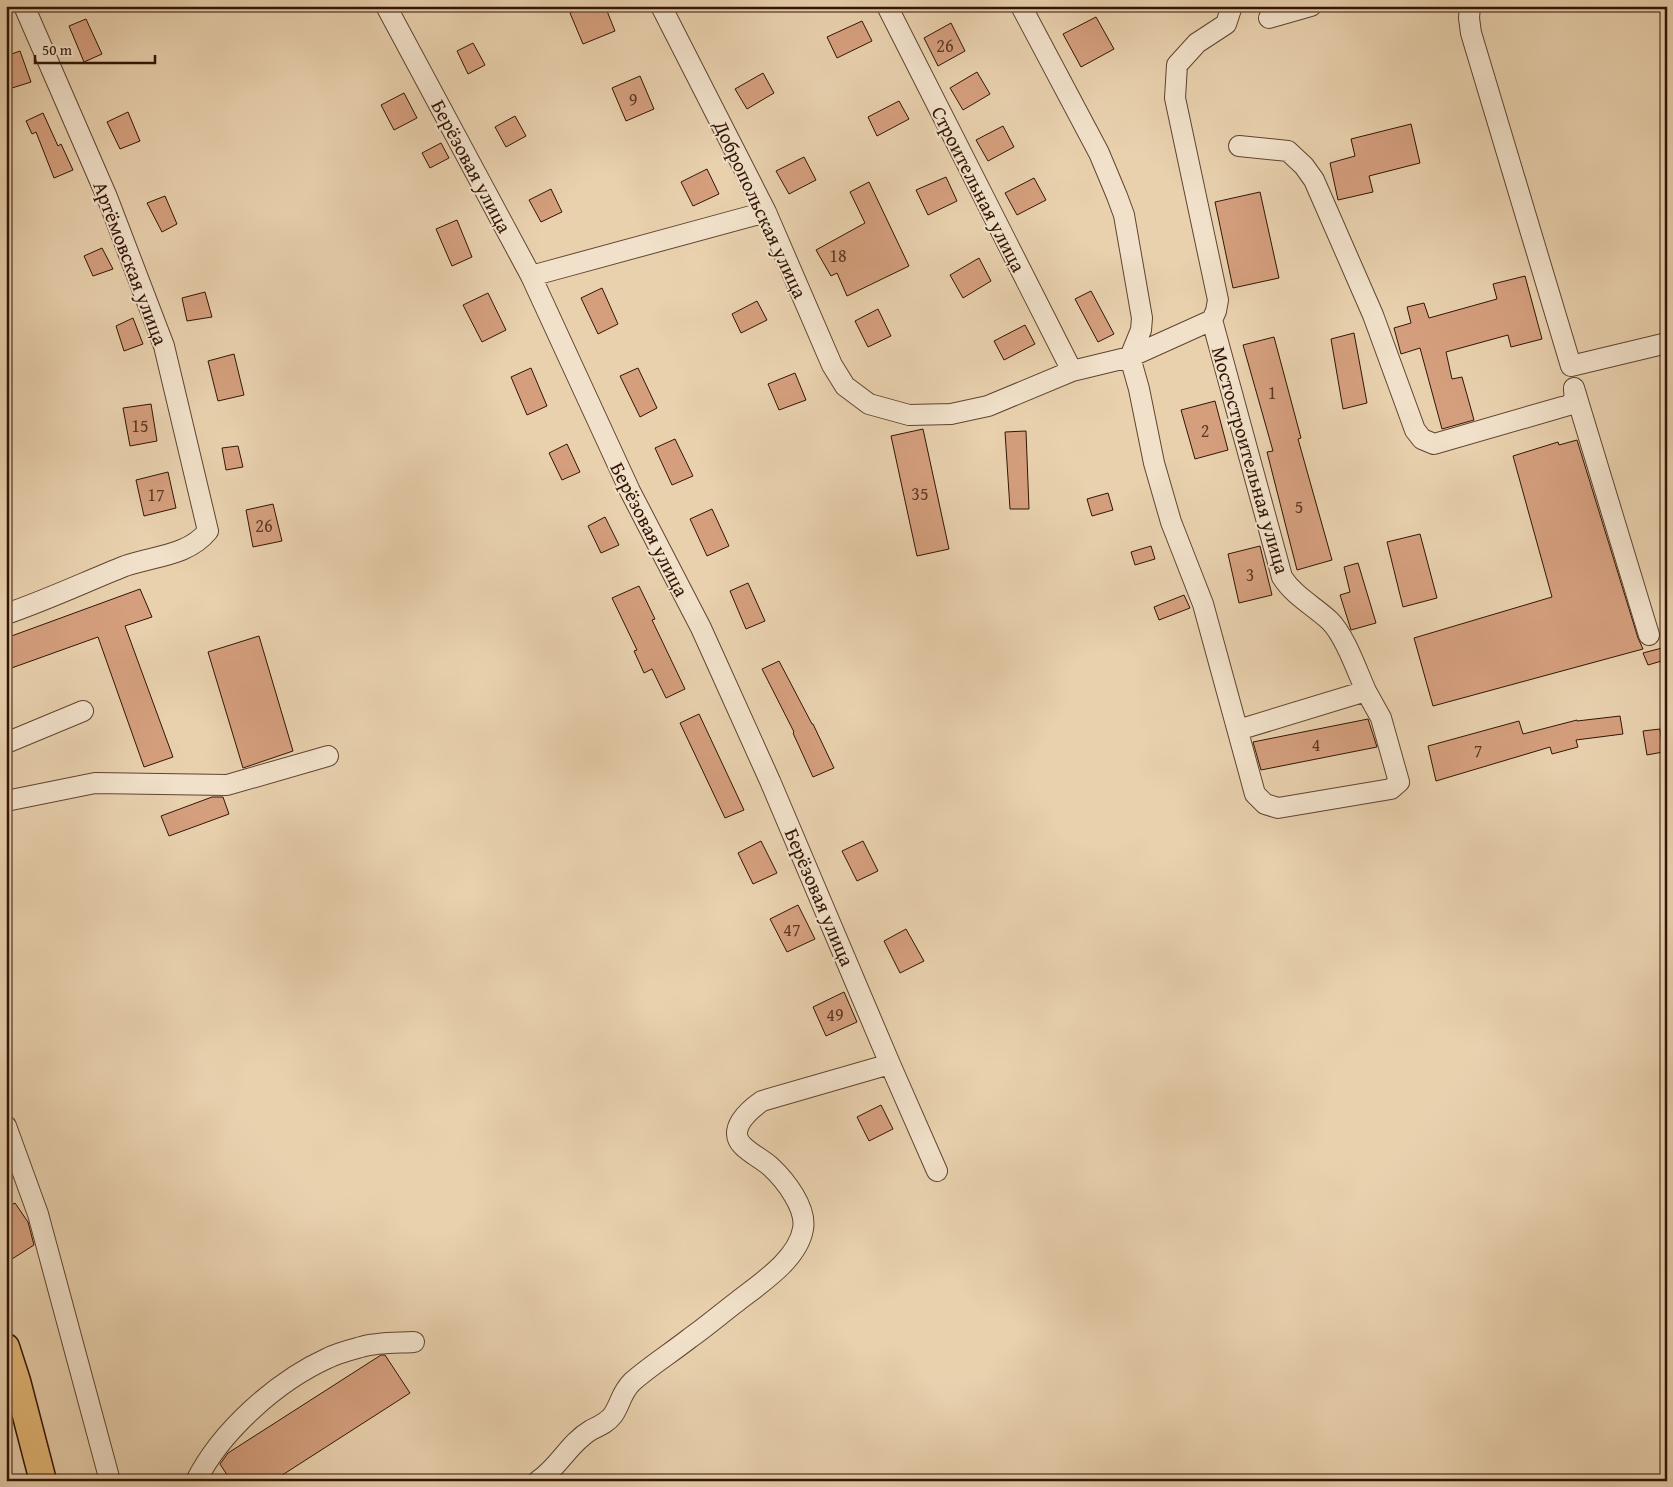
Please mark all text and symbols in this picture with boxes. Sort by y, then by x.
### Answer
scale bar [35,32,155,64]
house number: 26 [936,32,954,59]
text: 50 m [42,39,73,60]
house number: 9 [629,86,637,113]
street label: Берёзовая улица [425,94,520,238]
street label: Строительная улица [925,101,1034,277]
street label: Добропольская улица [707,114,815,303]
street label: Артёмовская улица [86,177,176,350]
house number: 18 [829,242,847,269]
street label: Мостостроительная улица [1205,343,1297,577]
house number: 1 [1268,379,1276,406]
house number: 15 [131,412,149,439]
house number: 2 [1201,417,1209,444]
street label: Берёзовая улица [604,457,697,602]
house number: 35 [911,480,929,507]
house number: 17 [147,481,165,508]
house number: 5 [1295,493,1303,520]
house number: 26 [255,512,273,539]
house number: 3 [1246,561,1254,588]
house number: 4 [1312,731,1320,758]
house number: 7 [1474,737,1482,764]
street label: Берёзовая улица [778,823,862,971]
house number: 47 [783,916,801,943]
house number: 49 [826,1001,844,1028]

